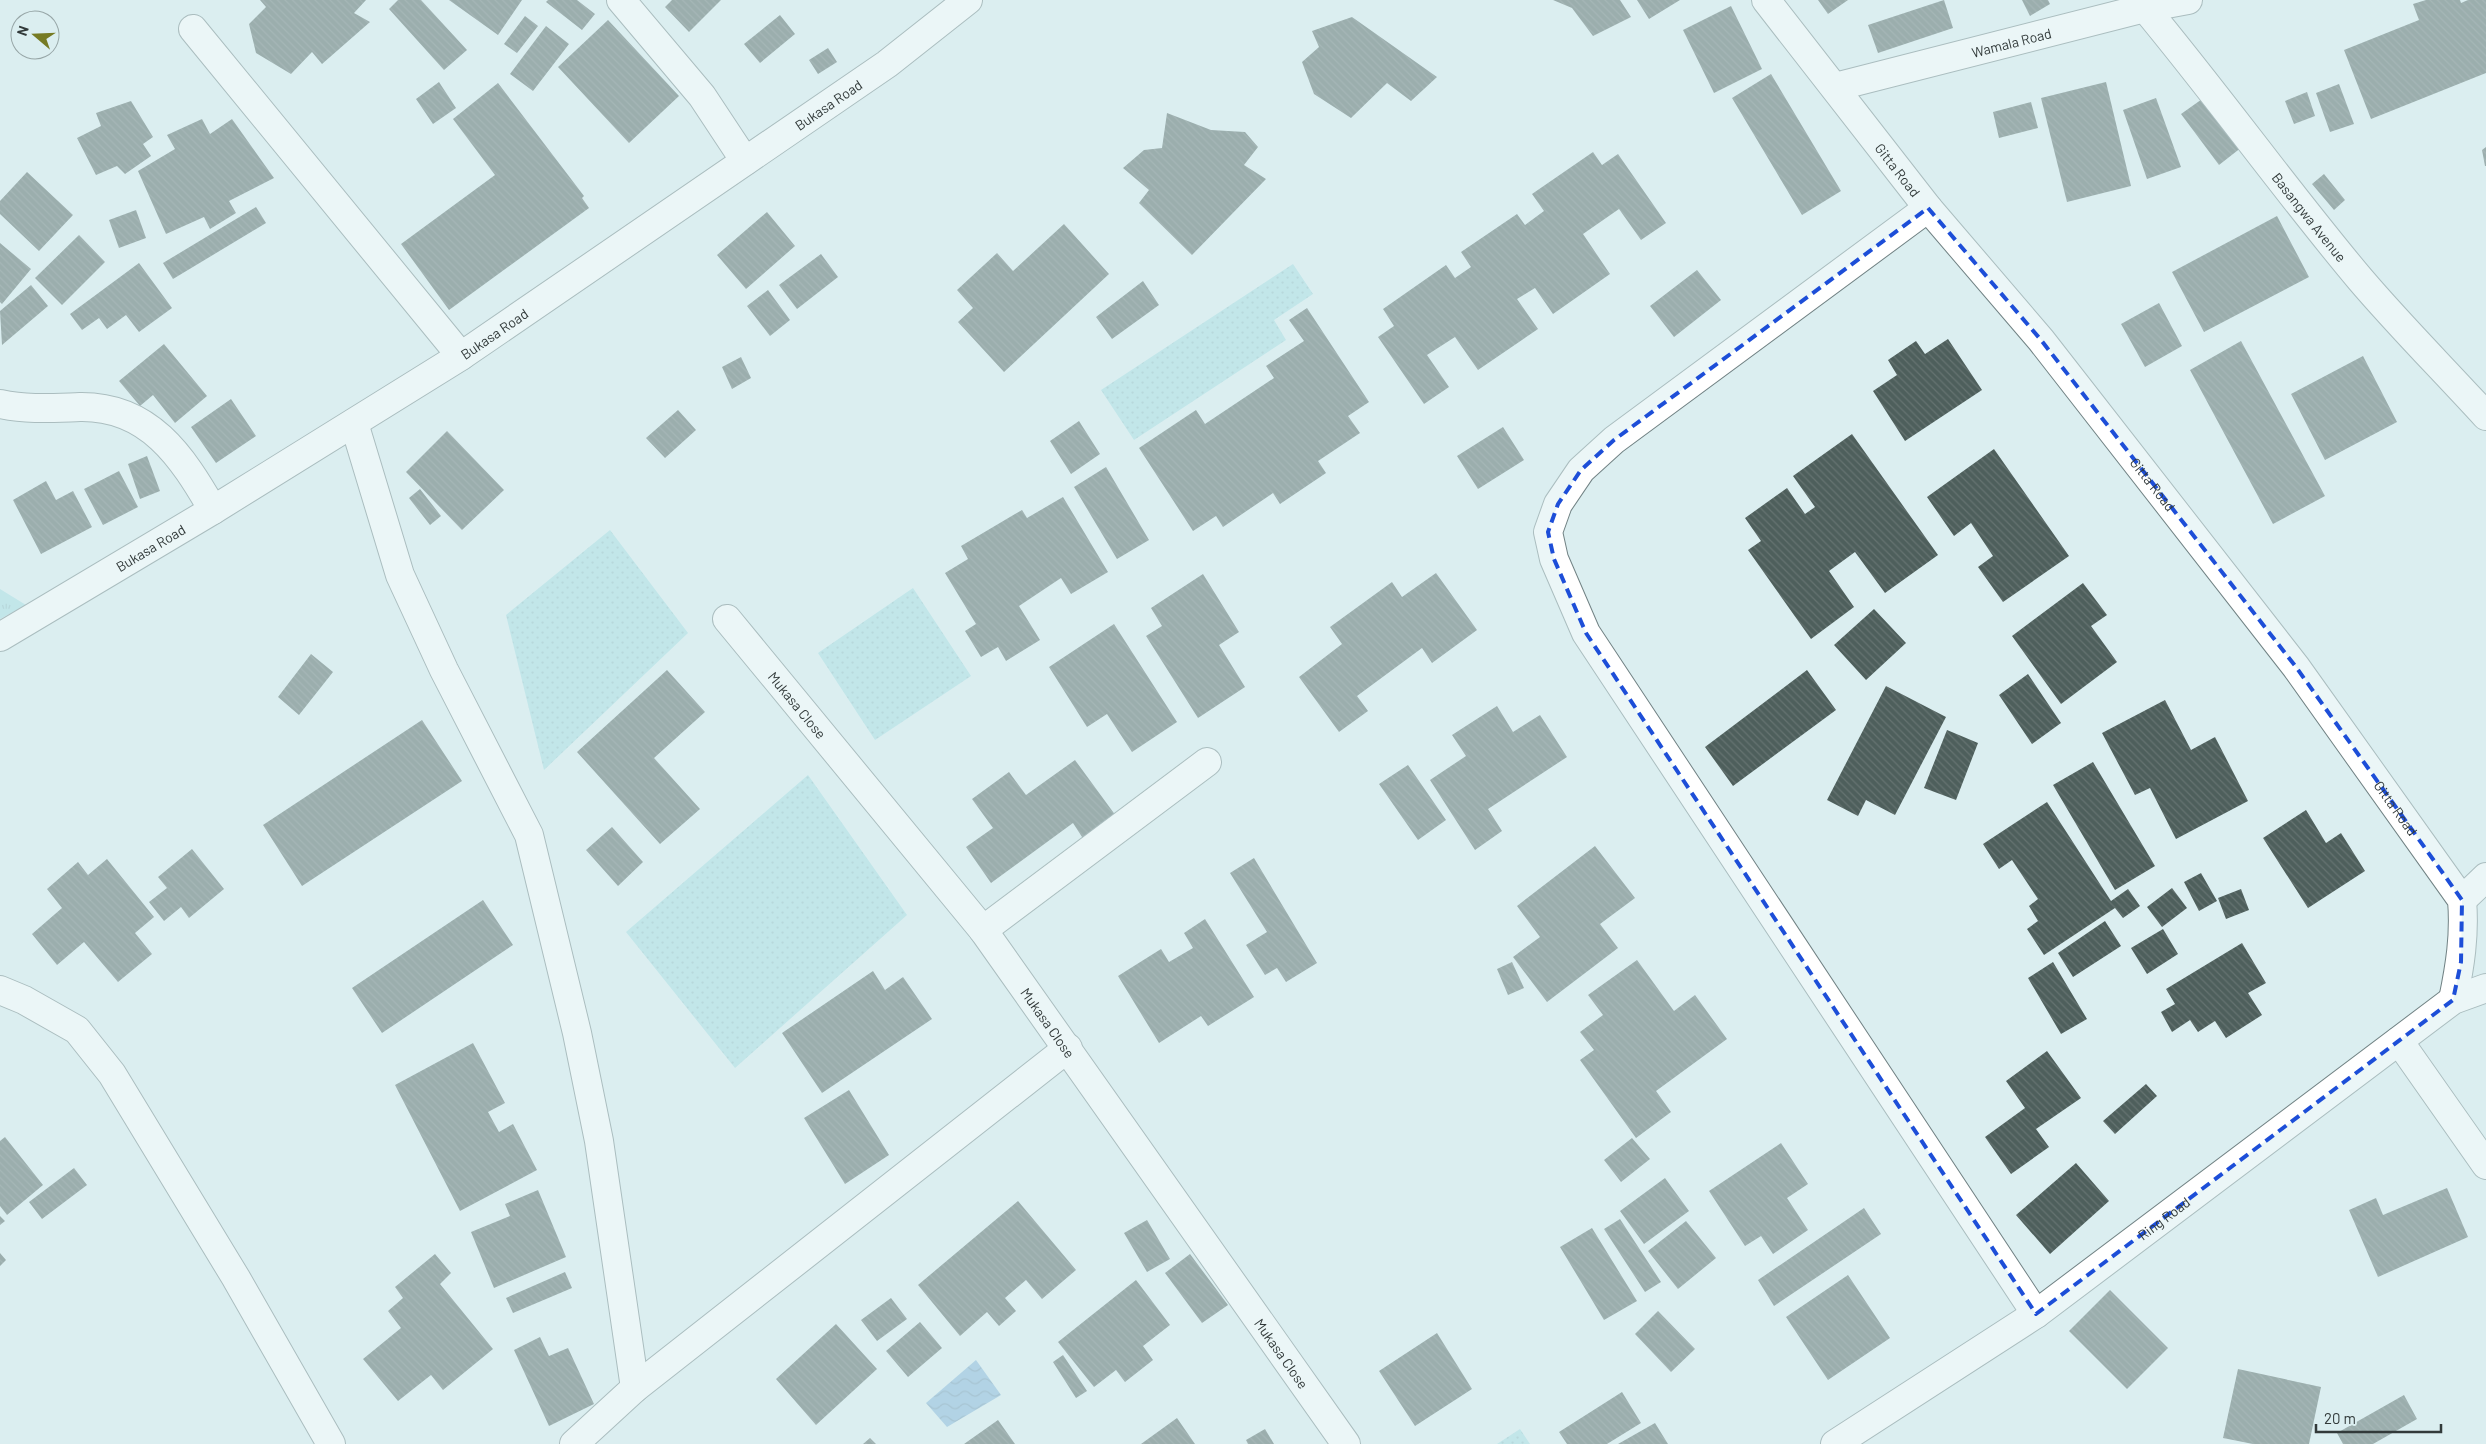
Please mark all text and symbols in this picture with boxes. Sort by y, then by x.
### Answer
north arrow [10,10,60,60]
text: N [13,23,32,38]
street label: Wamala Road [1970,24,2053,60]
street label: Bukasa Road [791,75,865,133]
street label: Gitta Road [1872,139,1924,200]
street label: Basangwa Avenue [2269,169,2350,265]
street label: Bukasa Road [457,304,531,362]
street label: Gitta Road [2127,454,2179,514]
street label: Bukasa Road [113,520,188,575]
street label: Mukasa Close [765,668,830,742]
street label: Gitta Road [2371,777,2422,839]
street label: Mukasa Close [1018,984,1079,1061]
street label: Ring Road [2134,1193,2193,1243]
street label: Mukasa Close [1251,1315,1312,1392]
scale bar [2316,1402,2441,1434]
text: 20 m [2324,1409,2356,1427]

